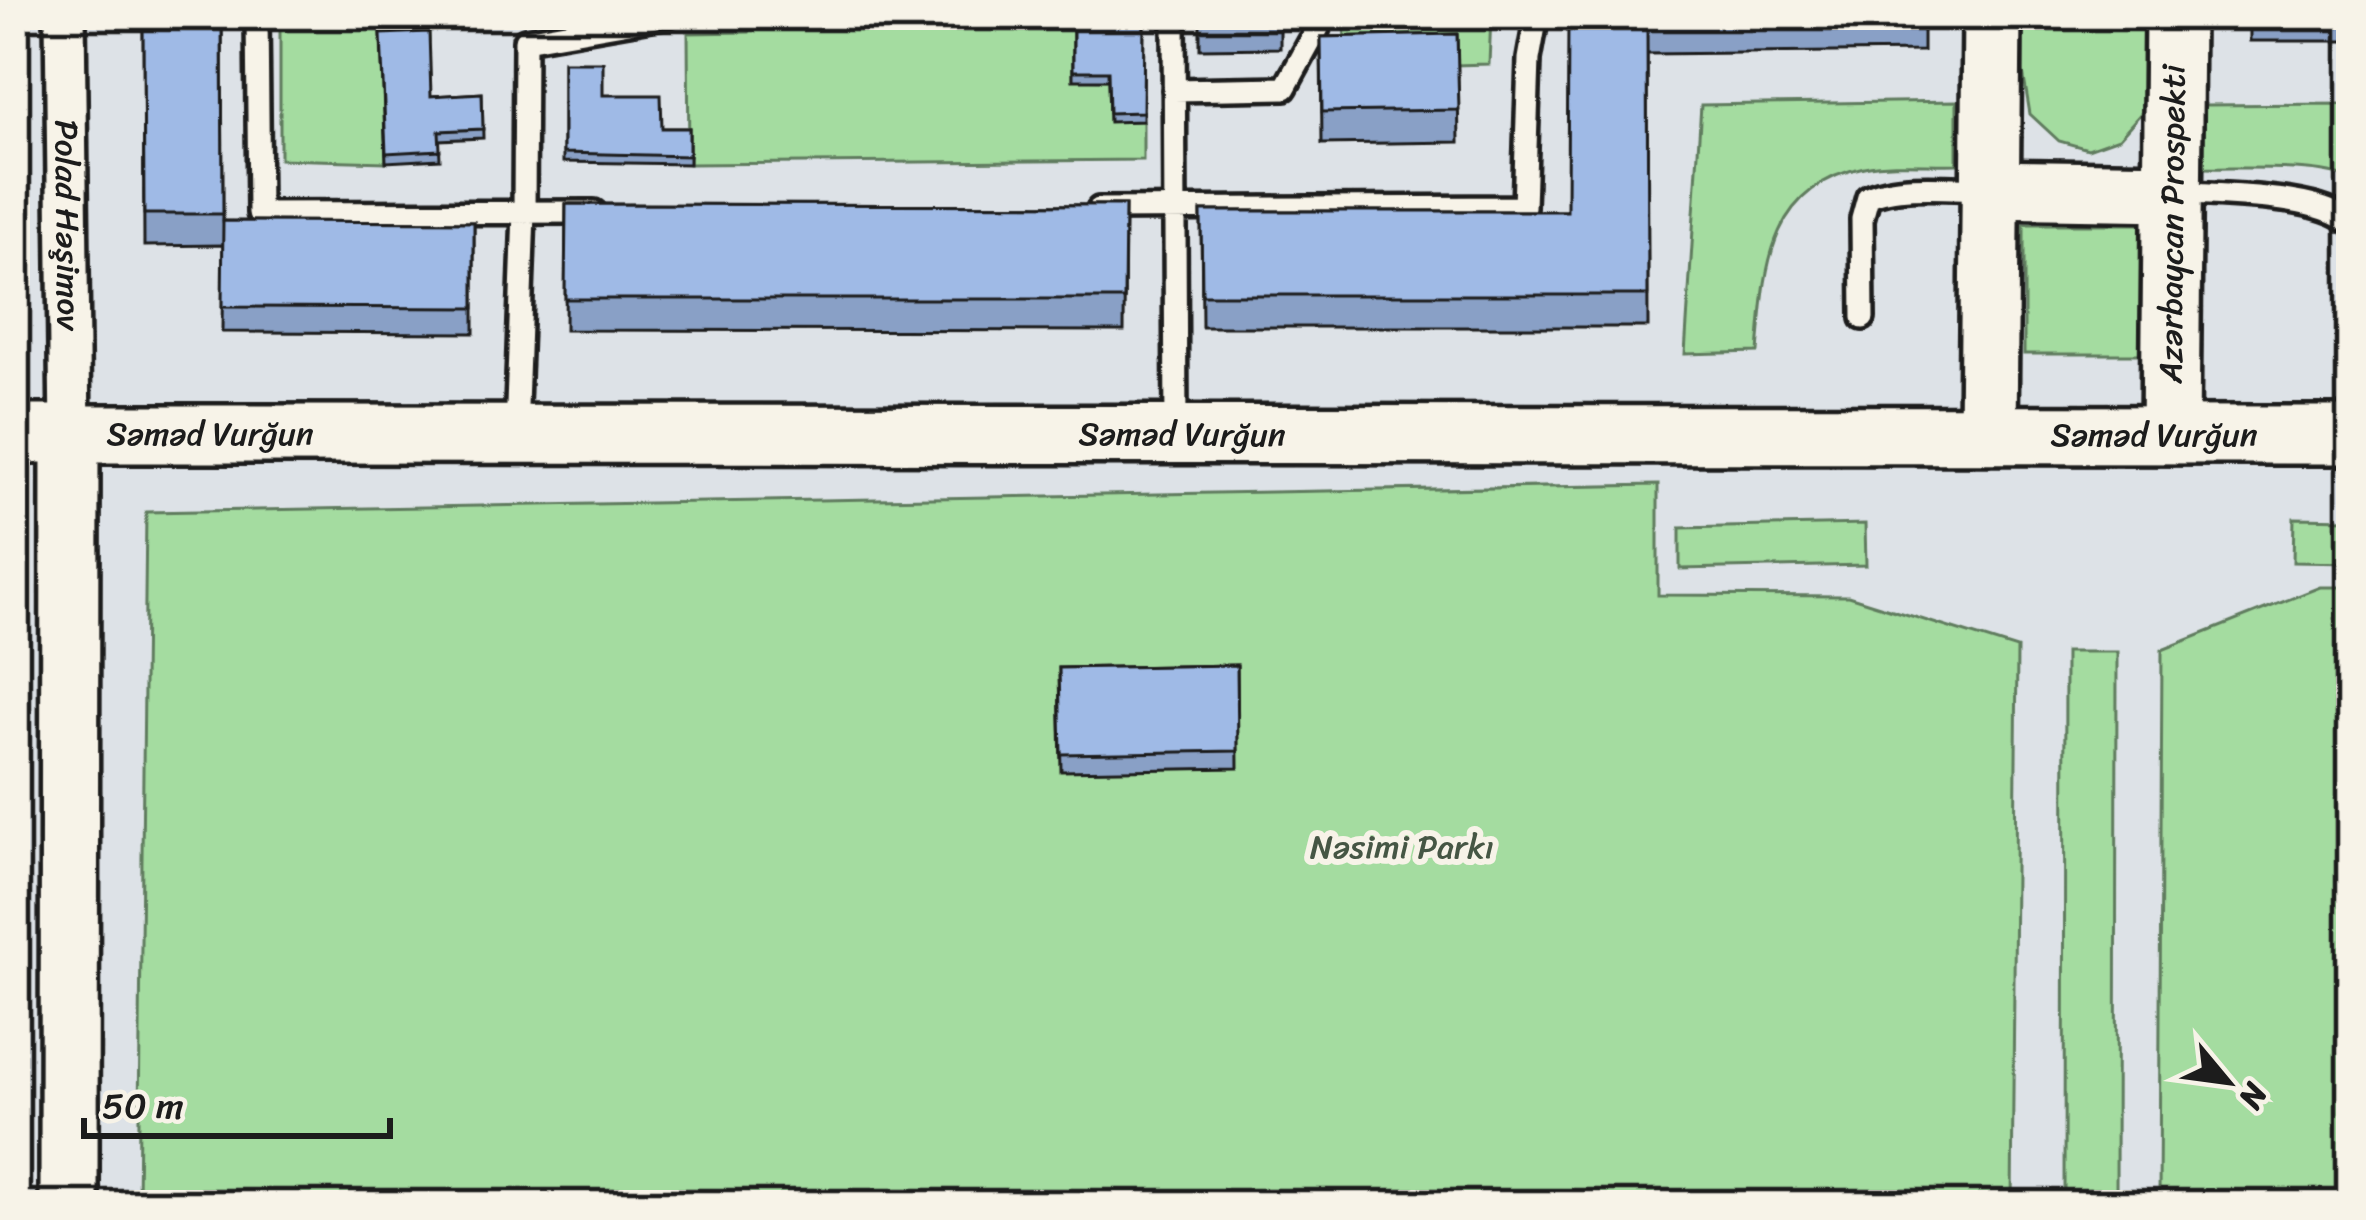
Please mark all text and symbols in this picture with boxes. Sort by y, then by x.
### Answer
street label: Azərbaycan Prospekti [2141,63,2203,385]
street label: Polad Həşimov [37,119,98,332]
street label: Səməd Vurğun [106,405,314,463]
street label: Səməd Vurğun [1078,405,1286,464]
street label: Səməd Vurğun [2050,406,2258,464]
park label: Nəsimi Parkı [1310,818,1494,876]
north arrow [2168,1022,2288,1142]
scale bar [84,1064,390,1138]
text: N [2222,1071,2285,1121]
text: 50 m [102,1074,184,1138]

